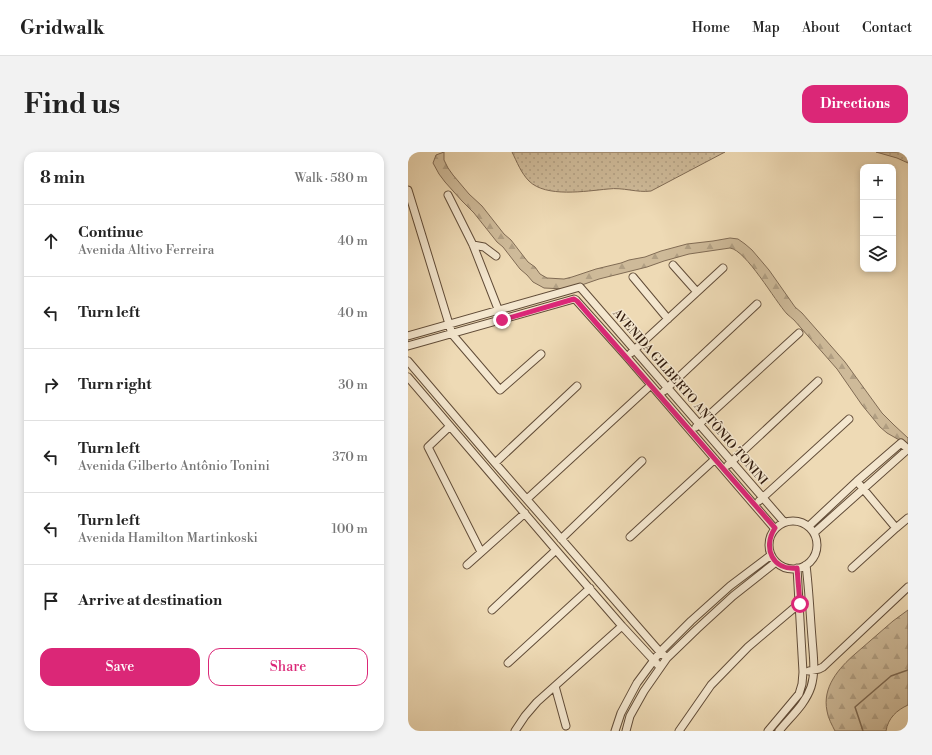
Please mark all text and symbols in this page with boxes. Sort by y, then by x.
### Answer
text: Gridwalk [20,16,104,40]
text: Home [692,19,730,37]
text: Map [752,19,780,37]
text: About [802,19,840,37]
text: Contact [862,19,912,37]
button: Directions [802,85,908,123]
text: Find us [24,87,120,122]
map controls [860,164,896,272]
button: + [860,164,896,200]
text: 8 min [40,167,85,189]
text: Walk · 580 m [294,170,368,186]
button: − [860,200,896,236]
text: Continue [78,223,143,242]
icon: ahead [40,230,62,252]
text: 40 m [338,233,368,249]
button: layers [860,236,896,272]
text: Avenida Altivo Ferreira [78,242,214,258]
icon: left [40,302,62,324]
text: Turn left [78,303,140,322]
street label: AVENIDA GILBERTO ANTÔNIO TONINI [609,304,772,488]
text: 40 m [338,305,368,321]
route end [493,311,511,329]
icon: right [40,374,62,396]
text: Turn right [78,375,152,394]
text: 30 m [338,377,368,393]
text: Turn left [78,439,140,458]
icon: left [40,446,62,468]
text: 370 m [332,449,368,465]
text: Avenida Gilberto Antônio Tonini [78,458,270,474]
text: Turn left [78,511,140,530]
icon: left [40,518,62,540]
text: 100 m [332,521,368,537]
text: Avenida Hamilton Martinkoski [78,530,258,546]
icon: arrive [40,590,62,612]
text: Arrive at destination [78,591,222,610]
route start [791,595,809,613]
button: Save [40,648,200,686]
button: Share [208,648,368,686]

